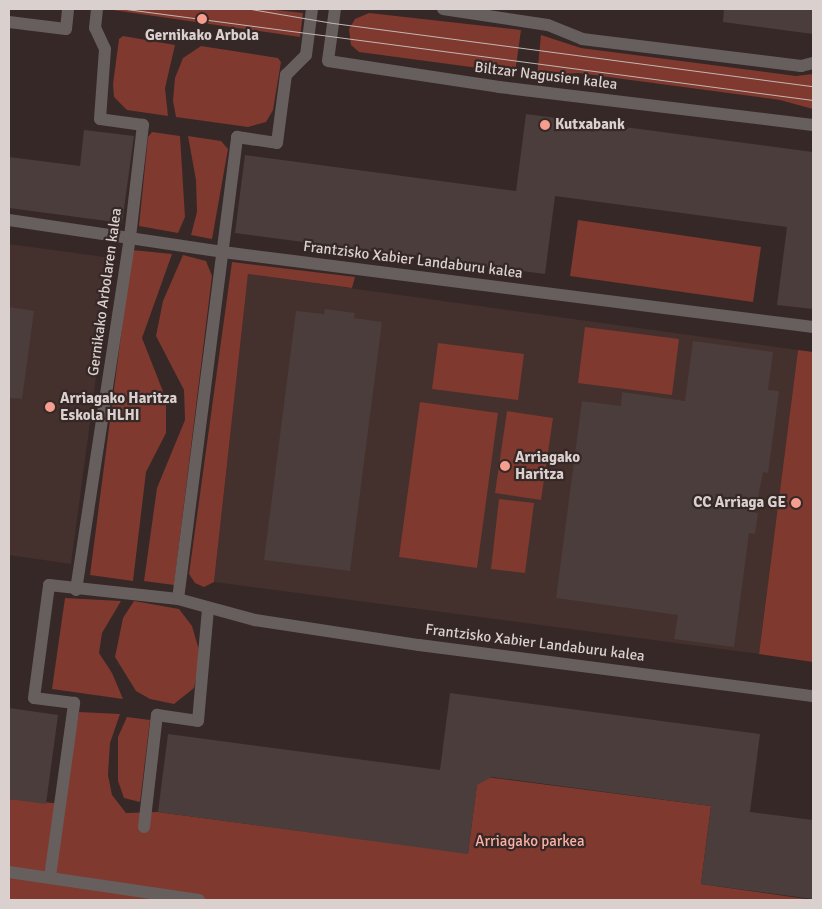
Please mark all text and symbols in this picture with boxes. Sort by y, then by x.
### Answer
marker: Gernikako Arbola [196,13,208,25]
place label: Gernikako Arbola [145,27,259,45]
street label: Biltzar Nagusien kalea [473,58,619,94]
place label: Kutxabank [555,116,625,134]
marker: Kutxabank [539,119,551,131]
street label: Gernikako Arbolaren kalea [84,207,126,377]
street label: Frantzisko Xabier Landaburu kalea [302,238,524,282]
place label: Arriagako Haritza Eskola HLHI [60,389,177,424]
marker: Arriagako Haritza Eskola HLHI [44,401,56,413]
place label: Arriagako Haritza [515,448,580,483]
marker: Arriagako Haritza [499,460,511,472]
place label: CC Arriaga GE [693,494,786,512]
marker: CC Arriaga GE [790,497,802,509]
street label: Frantzisko Xabier Landaburu kalea [424,621,646,665]
park label: Arriagako parkea [475,833,585,851]

